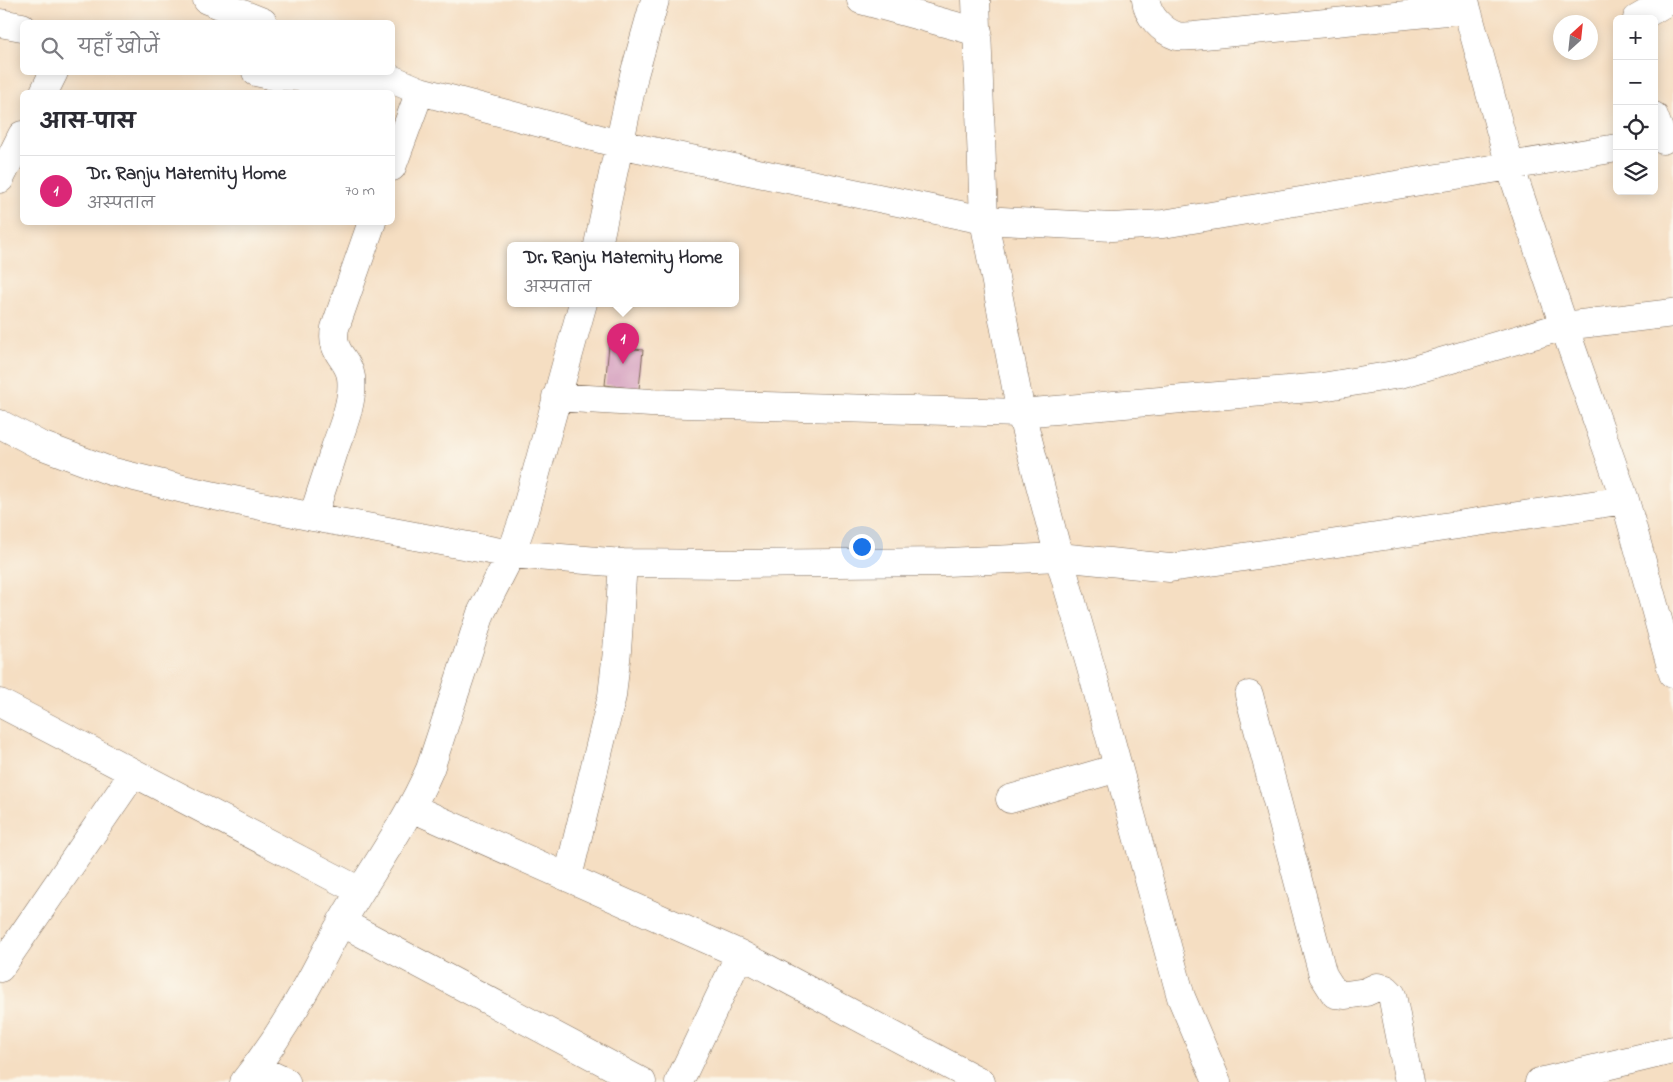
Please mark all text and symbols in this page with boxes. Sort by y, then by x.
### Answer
north arrow [1553,15,1598,60]
map controls [1613,15,1658,195]
button: + [1613,15,1658,60]
search box [20,20,395,75]
icon: search [38,34,66,62]
text: यहाँ खोजें [78,35,160,62]
button: − [1613,60,1658,105]
button: locate [1613,105,1658,150]
text: आस-पास [40,108,135,138]
button: layers [1613,150,1658,195]
text: Dr. Ranju Maternity Home [87,161,286,188]
text: 1 [53,179,59,203]
text: 70 m [345,179,375,203]
text: अस्पताल [87,192,155,216]
popup [507,242,739,307]
text: Dr. Ranju Maternity Home [523,245,723,272]
text: अस्पताल [523,276,591,300]
pin: 1 [607,323,639,364]
your location [849,534,875,560]

